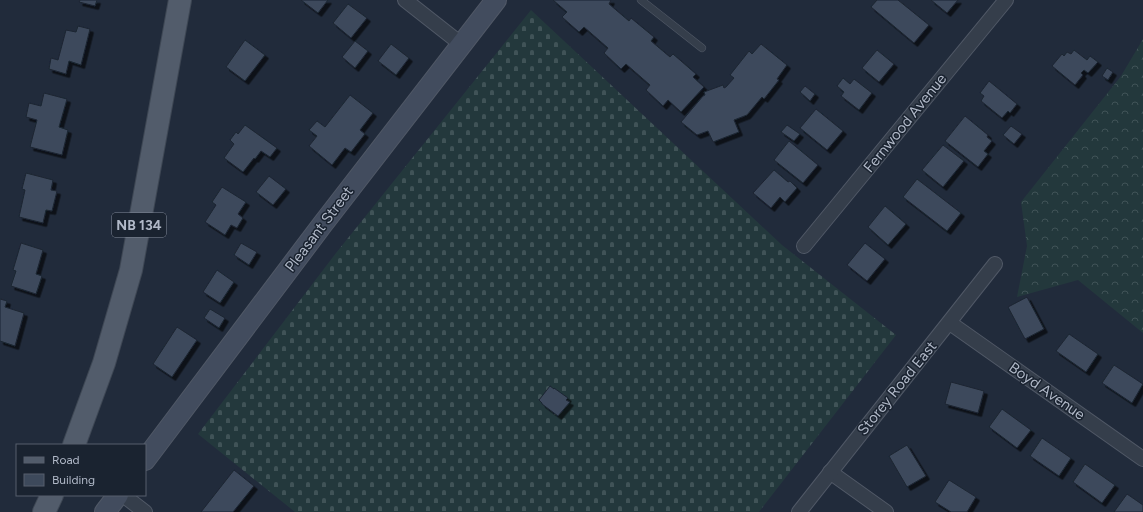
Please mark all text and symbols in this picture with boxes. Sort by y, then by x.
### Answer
street label: Fernwood Avenue [860,70,950,176]
street label: Pleasant Street [281,183,357,275]
road number: NB 134 [112,213,166,237]
street label: Storey Road East [854,337,941,439]
street label: Boyd Avenue [1006,358,1088,424]
legend [16,444,146,496]
text: Road [52,453,80,467]
text: Building [52,473,95,487]

